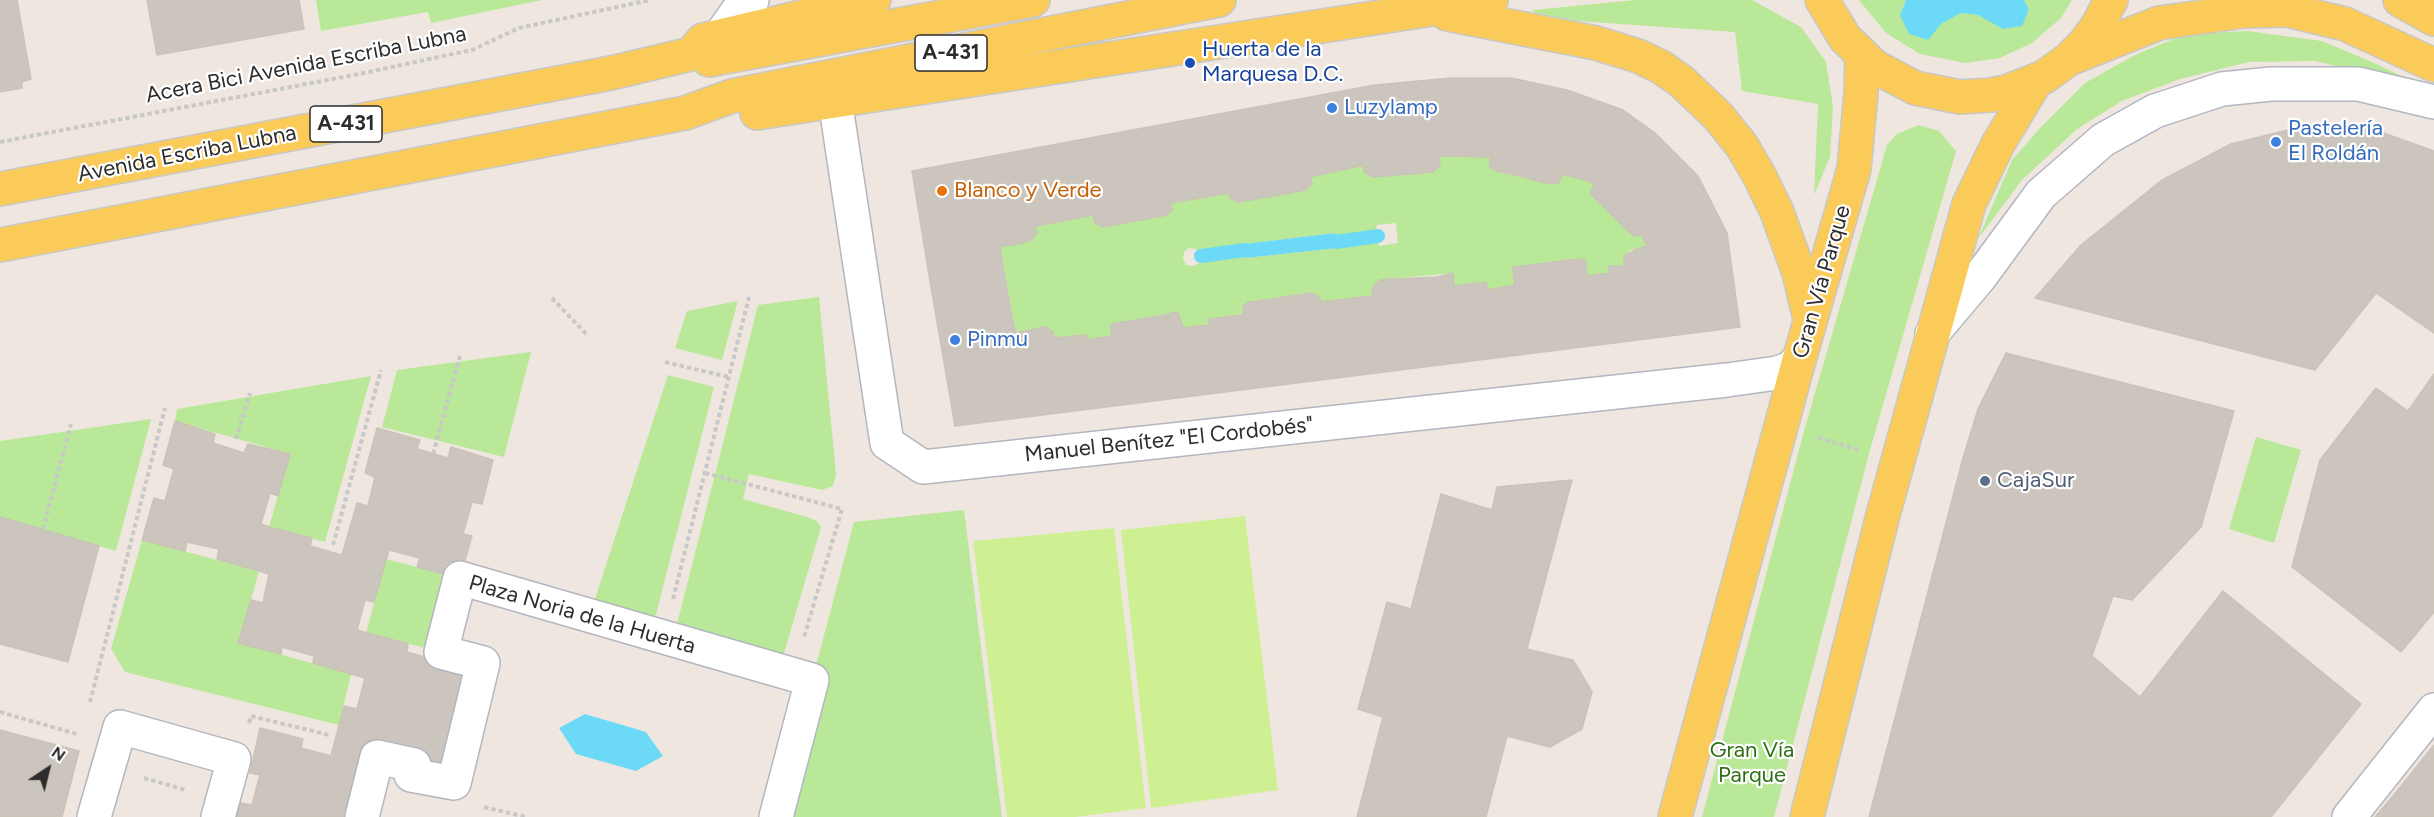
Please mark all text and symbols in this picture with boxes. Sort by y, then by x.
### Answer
street label: Acera Bici Avenida Escriba Lubna [144,21,468,109]
road number: A-431 [915,35,987,71]
place label: Huerta de la Marquesa D.C. [1202,37,1343,88]
marker: Huerta de la Marquesa D.C. [1183,56,1197,70]
place label: Luzylamp [1344,95,1438,121]
marker: Luzylamp [1325,101,1339,115]
road number: A-431 [310,106,382,142]
place label: Pastelería El Roldán [2288,116,2383,168]
street label: Avenida Escriba Lubna [75,120,299,188]
marker: Pastelería El Roldán [2269,135,2283,149]
place label: Blanco y Verde [954,178,1102,204]
marker: Blanco y Verde [935,184,949,198]
street label: Gran Vía Parque [1787,202,1857,362]
place label: Pinmu [967,327,1028,353]
marker: Pinmu [948,333,962,347]
street label: Manuel Benítez "El Cordobés" [1023,412,1315,468]
place label: CajaSur [1997,468,2074,494]
marker: CajaSur [1978,474,1992,488]
street label: Plaza Noria de la Huerta [466,570,698,660]
park label: Gran Vía Parque [1710,738,1794,790]
north arrow [18,739,78,799]
text: N [48,743,69,765]

